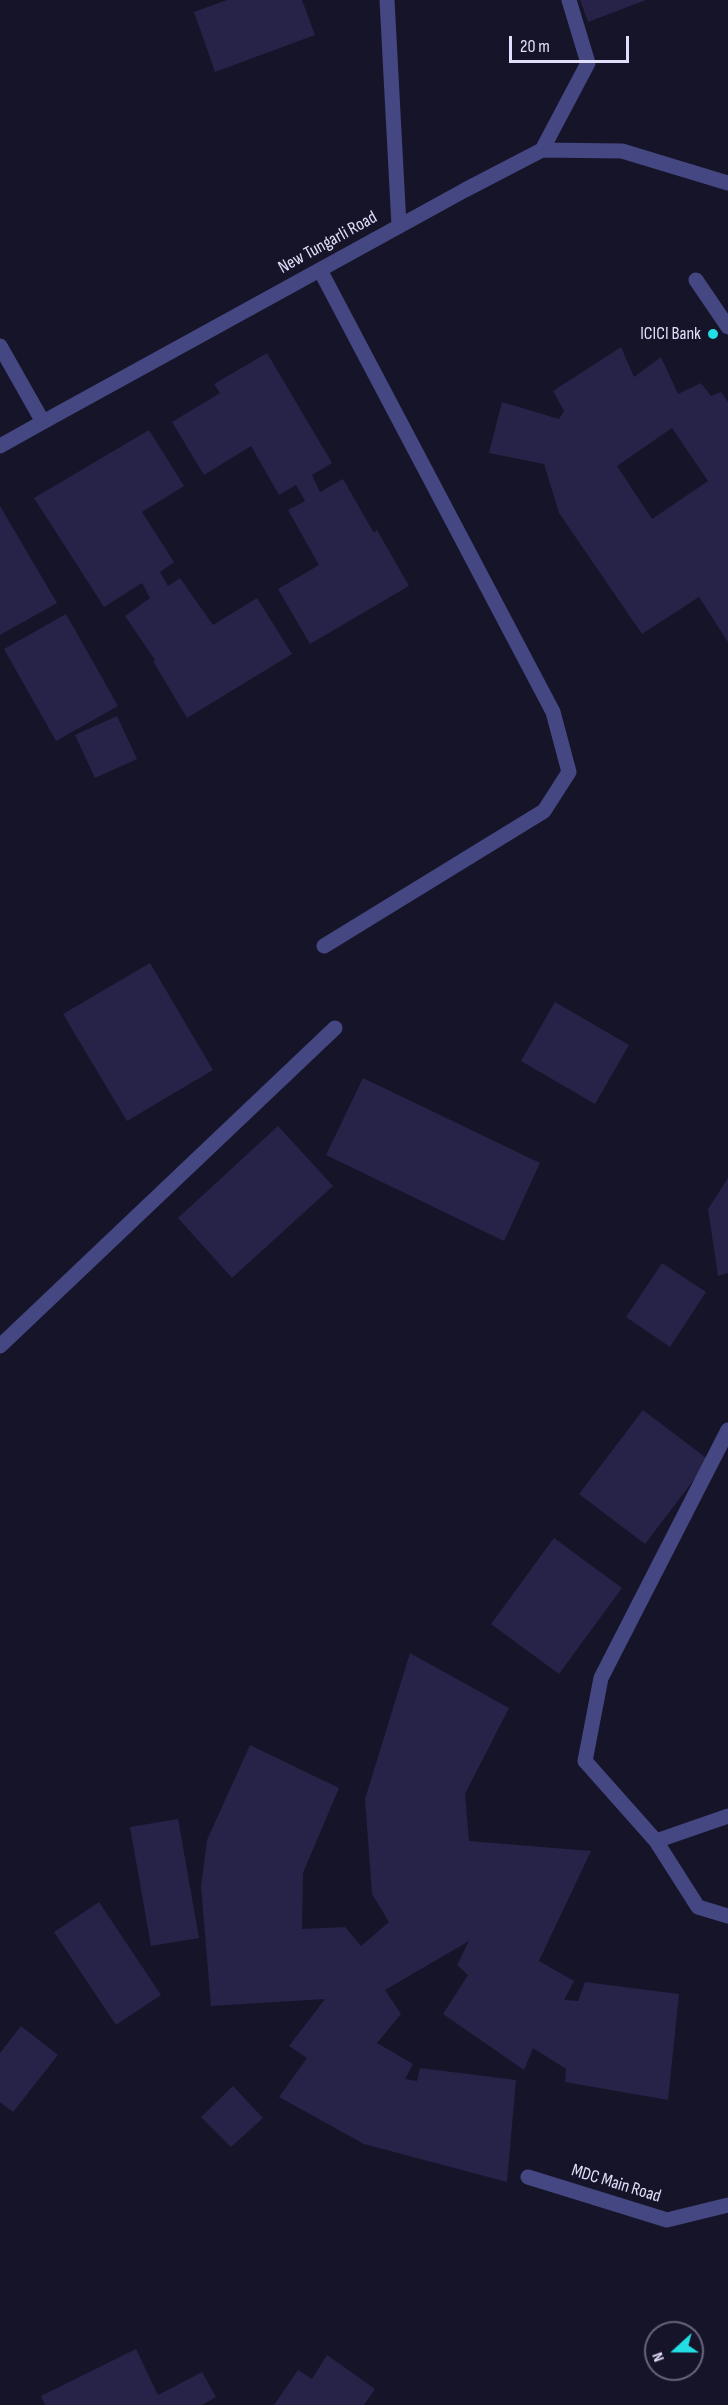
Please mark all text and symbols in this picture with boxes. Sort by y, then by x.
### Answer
scale bar [512,24,632,62]
text: 20 m [520,36,550,57]
street label: New Tungarli Road [275,207,381,279]
place label: ICICI Bank [640,323,701,345]
marker: ICICI Bank [706,327,720,341]
street label: MDC Main Road [569,2160,663,2208]
north arrow [644,2321,704,2381]
text: N [648,2350,669,2364]

